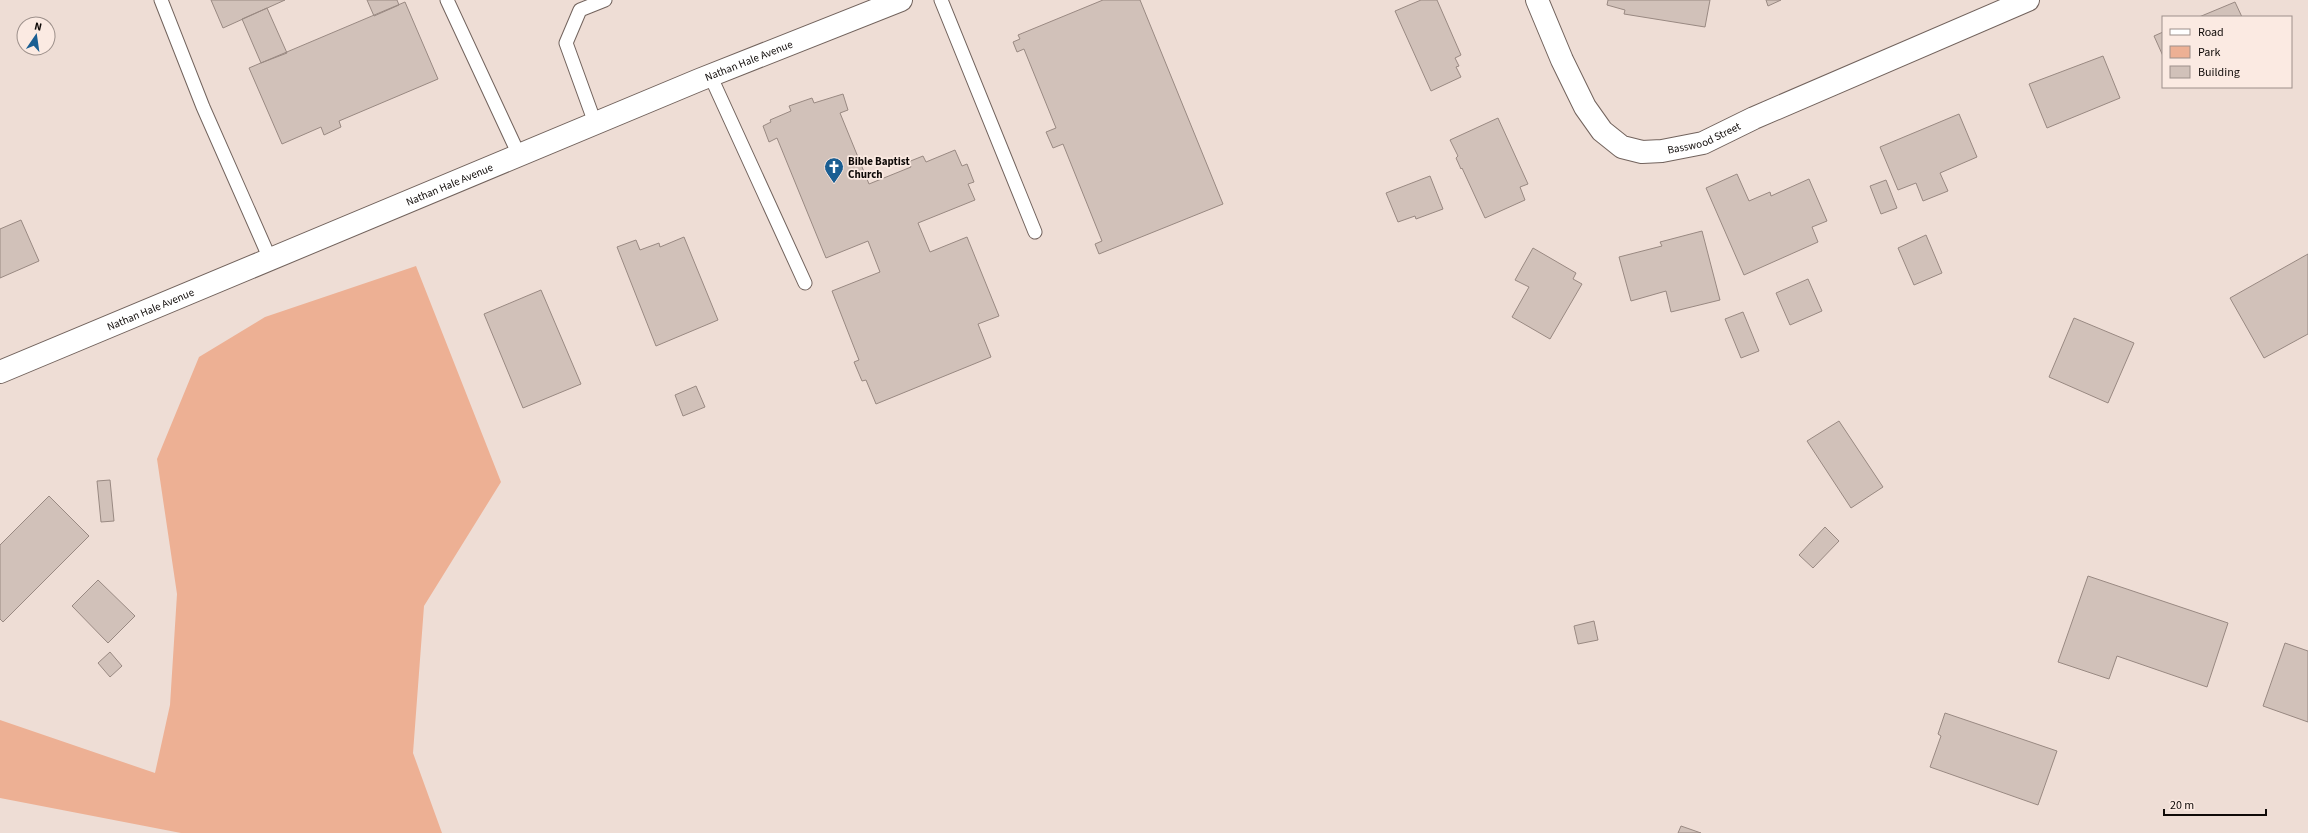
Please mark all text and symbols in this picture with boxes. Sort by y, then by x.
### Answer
north arrow [16,16,56,56]
legend [2162,16,2292,88]
text: N [33,19,43,35]
text: Road [2198,24,2224,41]
street label: Nathan Hale Avenue [703,36,795,84]
text: Park [2198,44,2220,61]
text: Building [2198,64,2240,81]
street label: Basswood Street [1666,118,1743,157]
place label: Bible Baptist Church [848,154,910,182]
church icon: Bible Baptist Church [823,156,845,184]
street label: Nathan Hale Avenue [403,159,496,209]
street label: Nathan Hale Avenue [105,284,197,334]
scale bar [2164,791,2266,817]
text: 20 m [2170,797,2194,814]

